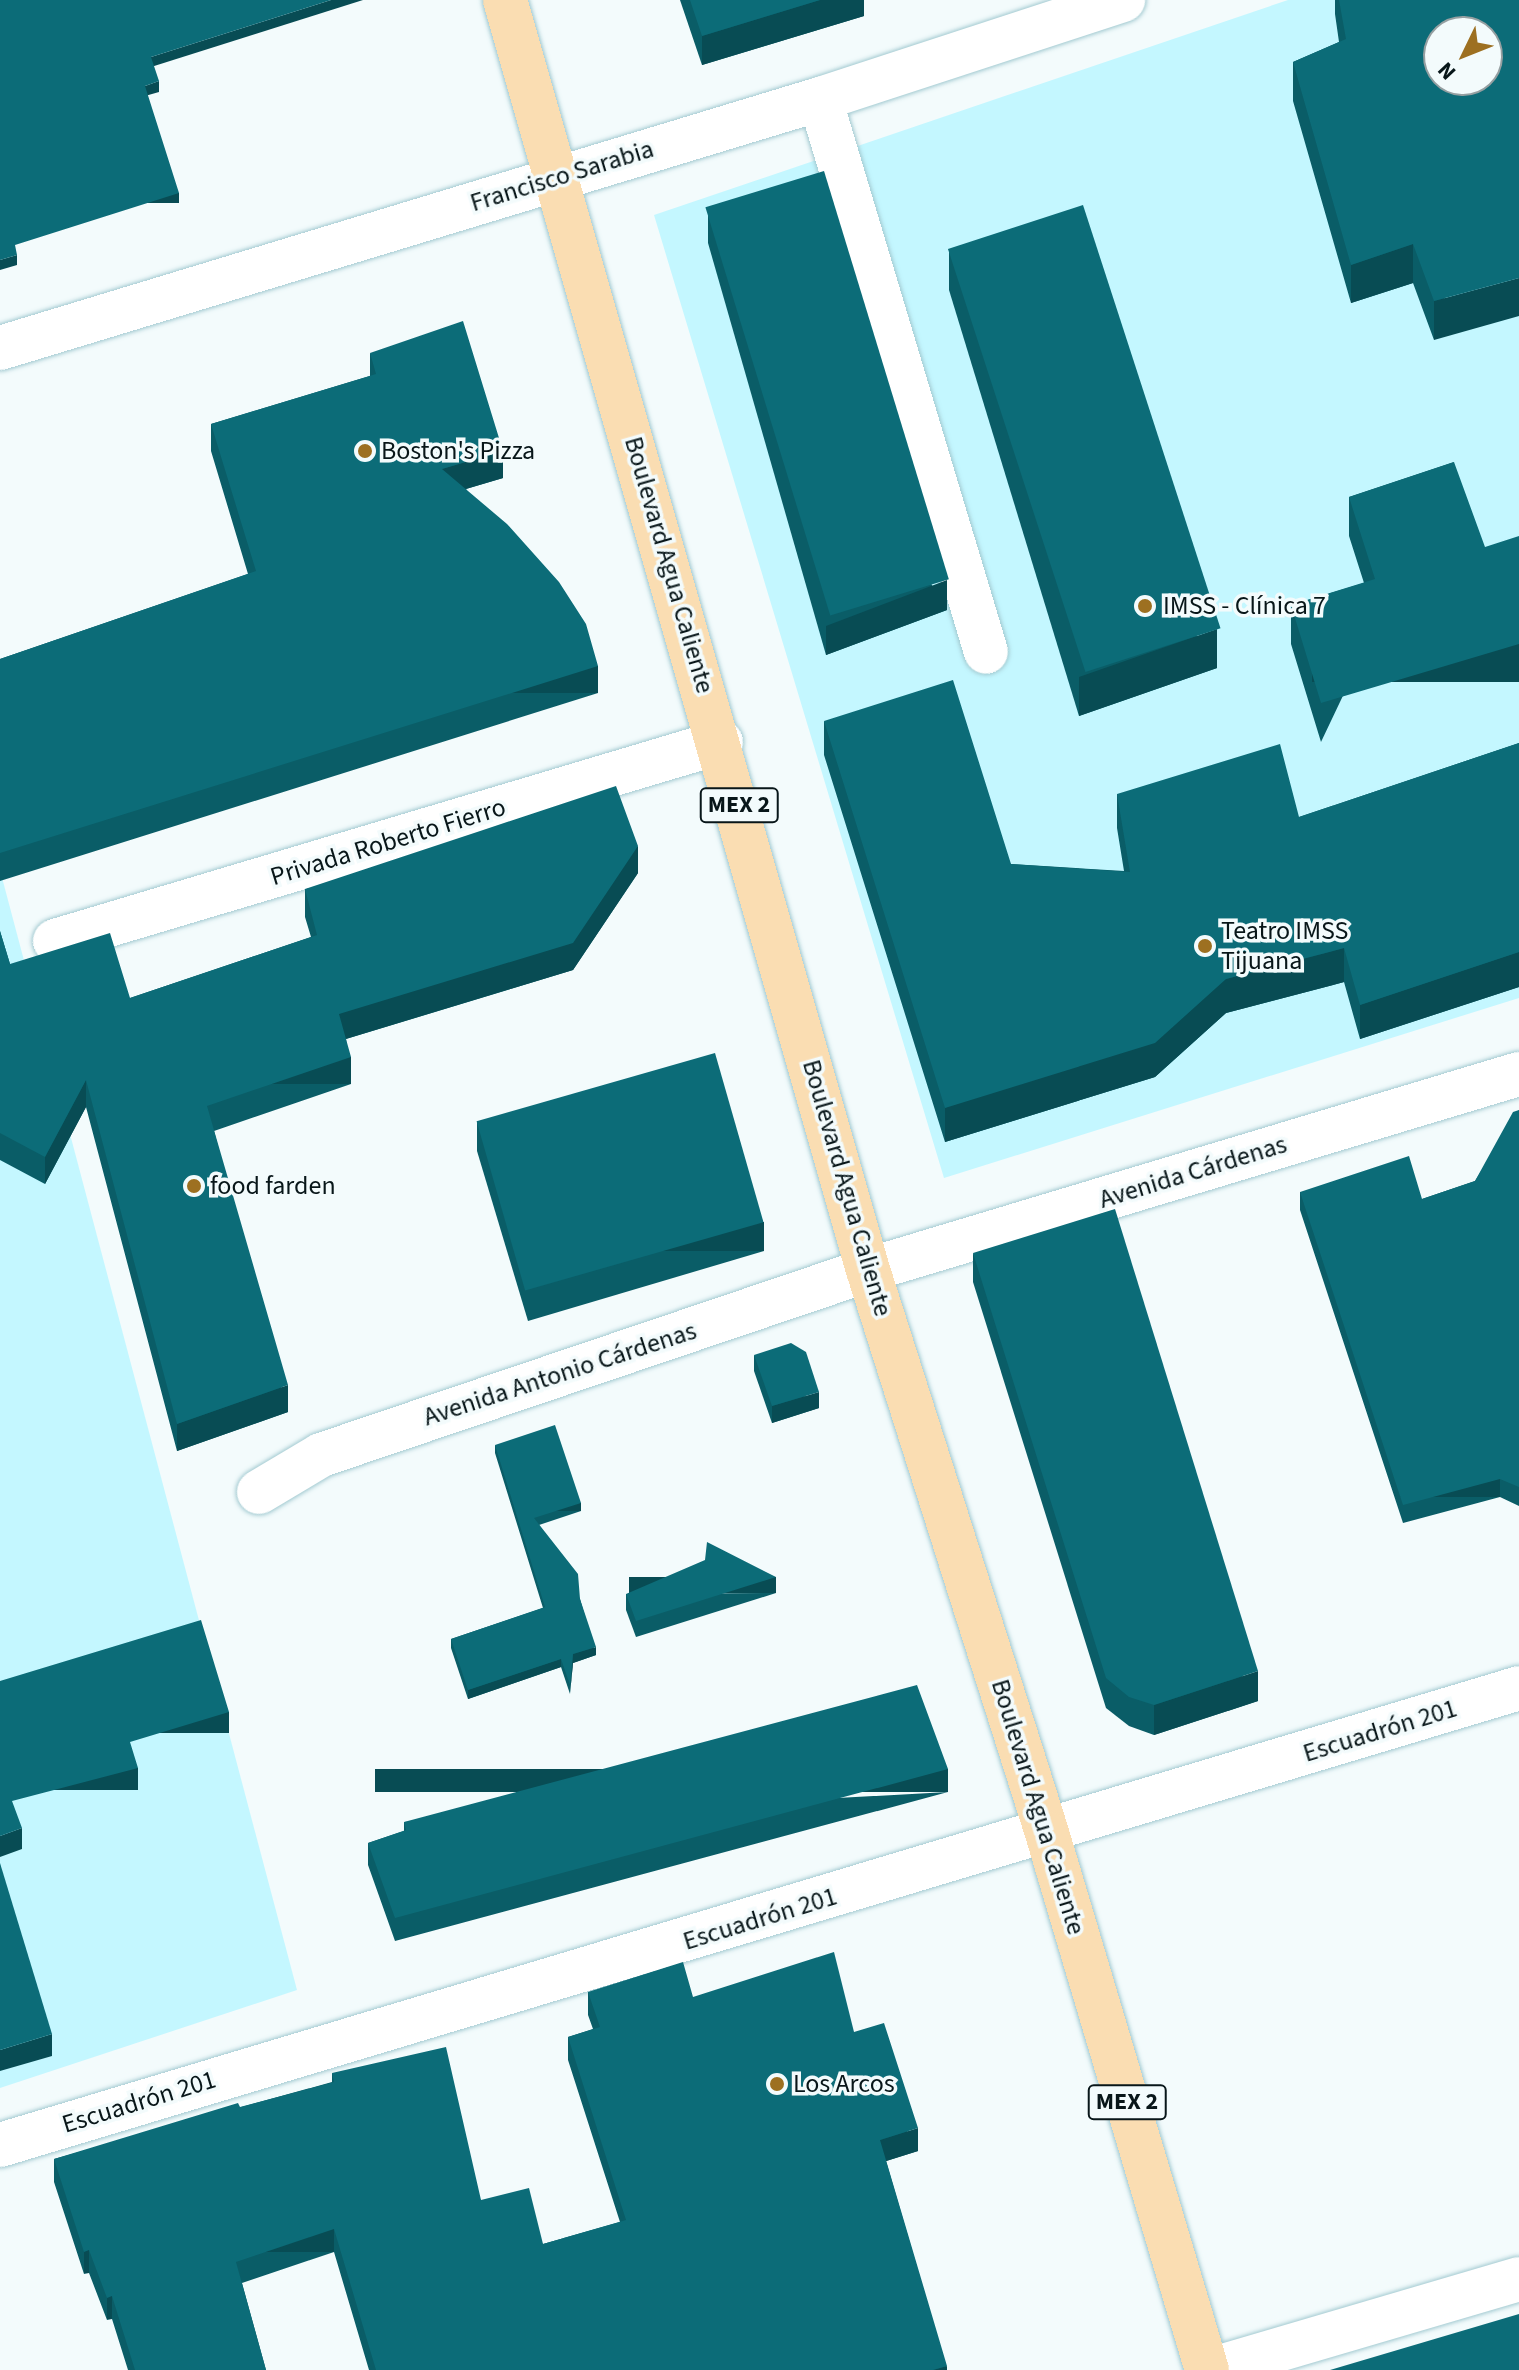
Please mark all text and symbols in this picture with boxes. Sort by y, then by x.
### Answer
north arrow [1423,16,1503,96]
text: N [1430,55,1464,87]
street label: Francisco Sarabia [467,133,657,219]
street label: Boulevard Agua Caliente [617,433,721,697]
place label: Boston's Pizza [381,435,535,467]
marker: Boston's Pizza [356,442,374,460]
place label: IMSS - Clínica 7 [1163,590,1326,622]
marker: IMSS - Clínica 7 [1134,595,1156,617]
road number: MEX 2 [699,785,779,825]
street label: Privada Roberto Fierro [267,791,509,893]
place label: Teatro IMSS Tijuana [1221,915,1348,976]
marker: Teatro IMSS Tijuana [1196,937,1214,955]
street label: Boulevard Agua Caliente [795,1056,899,1320]
street label: Avenida Cárdenas [1095,1129,1291,1215]
place label: food farden [210,1170,336,1202]
marker: food farden [185,1177,203,1195]
street label: Avenida Antonio Cárdenas [420,1315,700,1433]
street label: Boulevard Agua Caliente [984,1676,1092,1938]
street label: Escuadrón 201 [1299,1693,1461,1769]
street label: Escuadrón 201 [679,1881,841,1957]
street label: Escuadrón 201 [58,2064,220,2140]
place label: Los Arcos [793,2068,895,2100]
marker: Los Arcos [768,2075,786,2093]
road number: MEX 2 [1087,2082,1167,2122]

